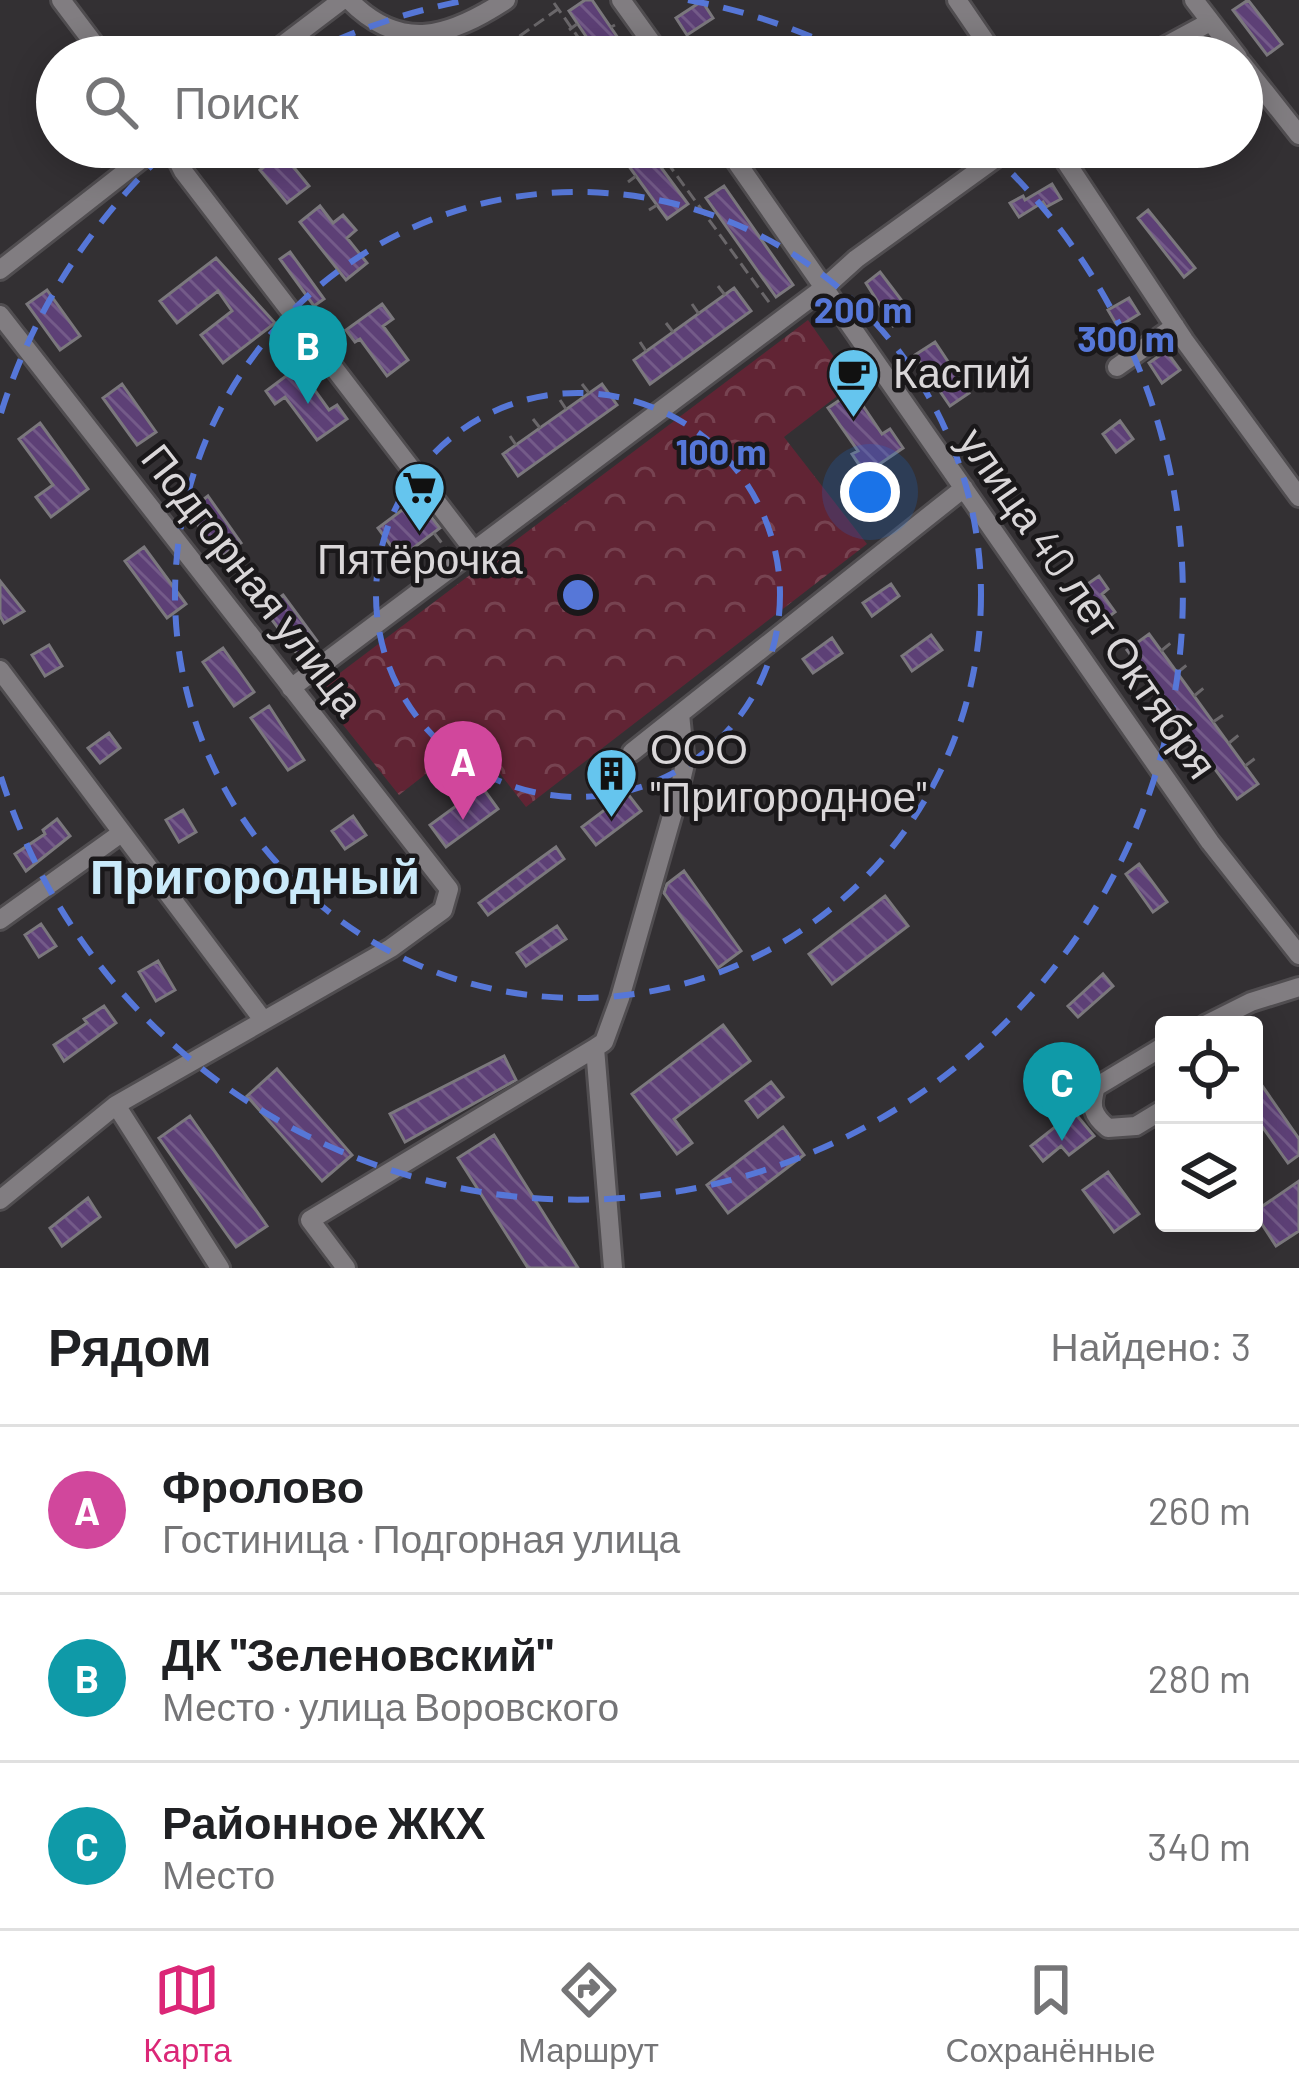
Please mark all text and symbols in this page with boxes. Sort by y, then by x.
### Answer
search box [36,36,1263,168]
icon: search [78,69,144,135]
text: Поиск [174,74,299,128]
text: 200 m [814,287,912,330]
pin: B [269,305,347,404]
text: 300 m [1077,316,1175,359]
cafe icon: Каспий [826,345,882,419]
place label: Каспий [893,346,1032,396]
street label: улица 40 лет Октября [949,417,1230,787]
text: 100 m [675,429,767,472]
street label: Подгорная улица [132,433,377,726]
supermarket icon: Пятёрочка [392,459,448,533]
your location [840,462,900,522]
place label: Пятёрочка [317,532,524,583]
centre of rings [557,574,599,616]
pin: A [424,721,502,820]
place label: ООО "Пригородное" [650,722,927,821]
building icon: ООО "Пригородное" [583,745,639,819]
district label: Пригородный [90,846,420,904]
map controls [1155,1016,1263,1232]
button: locate [1155,1016,1263,1124]
pin: C [1023,1042,1101,1141]
button: layers [1155,1124,1263,1232]
text: Рядом [48,1315,212,1376]
text: Найдено: 3 [1051,1322,1251,1369]
text: Фролово [162,1458,364,1512]
text: A [74,1486,100,1533]
text: 260 m [1148,1486,1251,1533]
text: Гостиница · Подгорная улица [162,1514,680,1561]
text: ДК "Зеленовский" [162,1626,553,1680]
text: B [75,1654,99,1701]
text: 280 m [1148,1654,1251,1701]
text: Место · улица Воровского [162,1682,619,1729]
text: Районное ЖКХ [162,1794,486,1848]
text: C [75,1822,99,1869]
text: 340 m [1147,1822,1251,1869]
text: Место [162,1850,275,1897]
tab: Карта [143,1957,232,2070]
tab: Маршрут [518,1957,659,2070]
tab: Сохранённые [946,1957,1156,2070]

